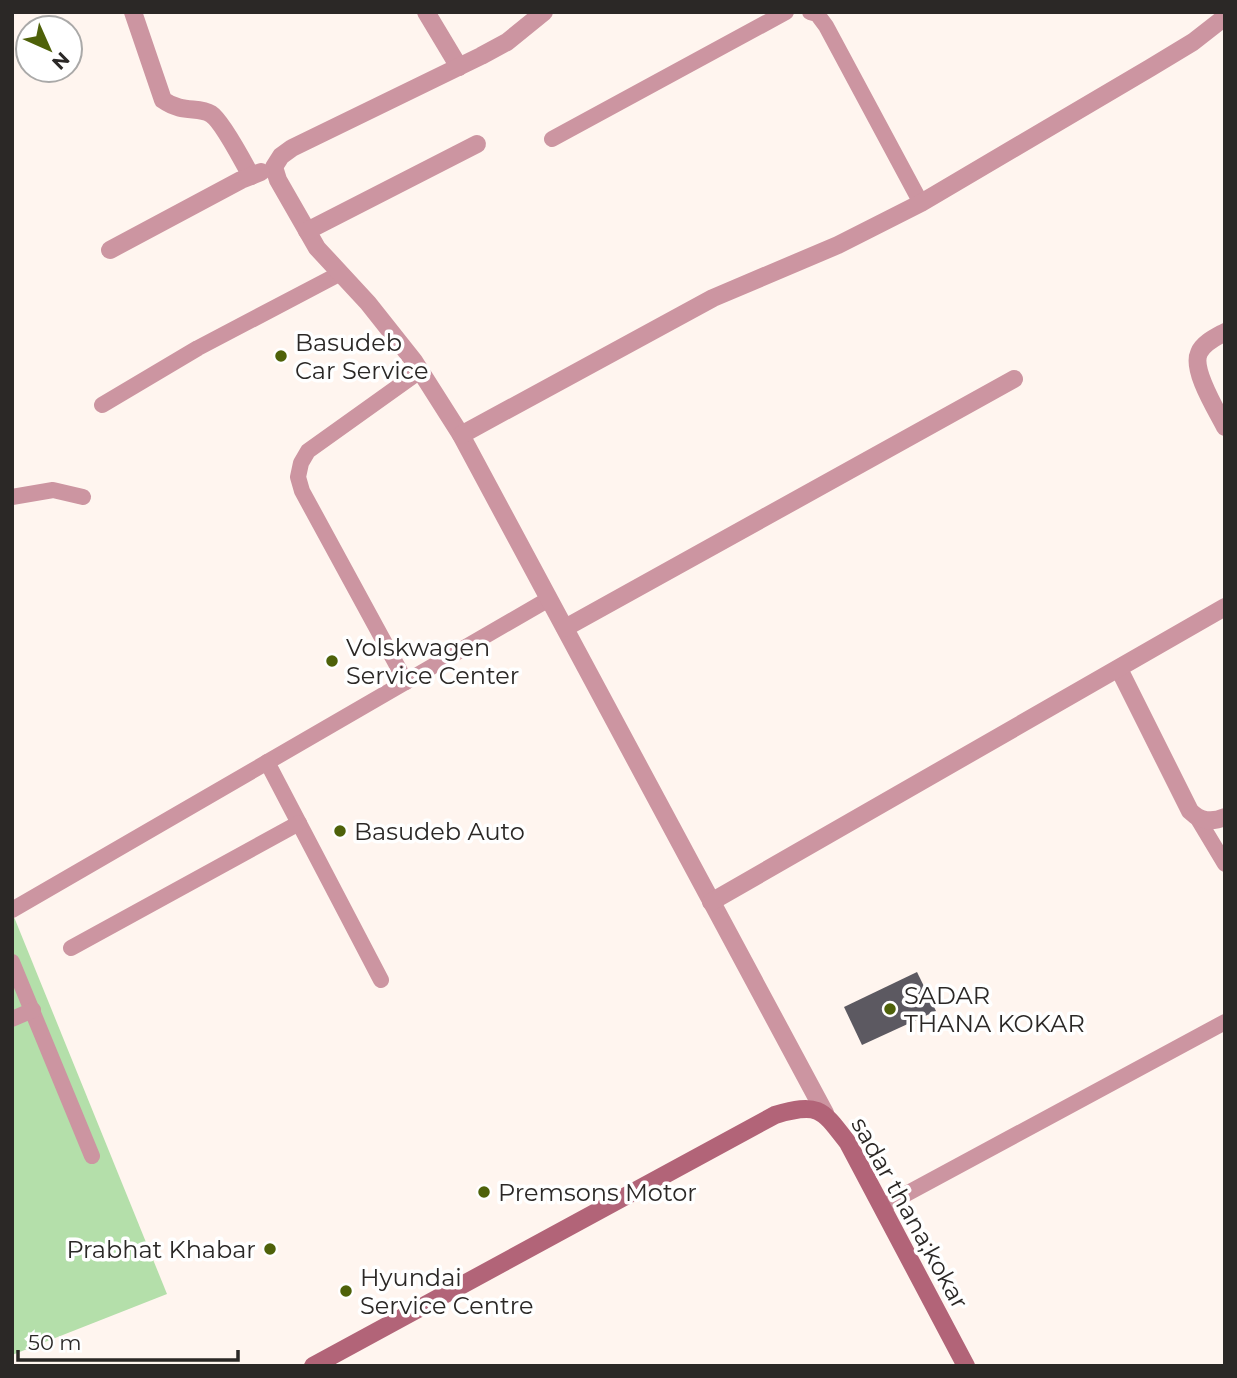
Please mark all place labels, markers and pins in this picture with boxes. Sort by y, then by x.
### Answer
place label: Basudeb Car Service [295,328,428,385]
marker: Basudeb Car Service [273,348,289,364]
place label: Volskwagen Service Center [346,633,519,690]
marker: Volskwagen Service Center [324,653,340,669]
place label: Basudeb Auto [354,817,525,846]
marker: Basudeb Auto [332,823,348,839]
place label: SADAR THANA KOKAR [904,981,1085,1038]
marker: SADAR THANA KOKAR [882,1001,898,1017]
place label: Premsons Motor [498,1178,697,1207]
marker: Premsons Motor [476,1184,492,1200]
place label: Prabhat Khabar [66,1235,256,1264]
marker: Prabhat Khabar [262,1241,278,1257]
place label: Hyundai Service Centre [360,1263,534,1320]
marker: Hyundai Service Centre [338,1283,354,1299]

